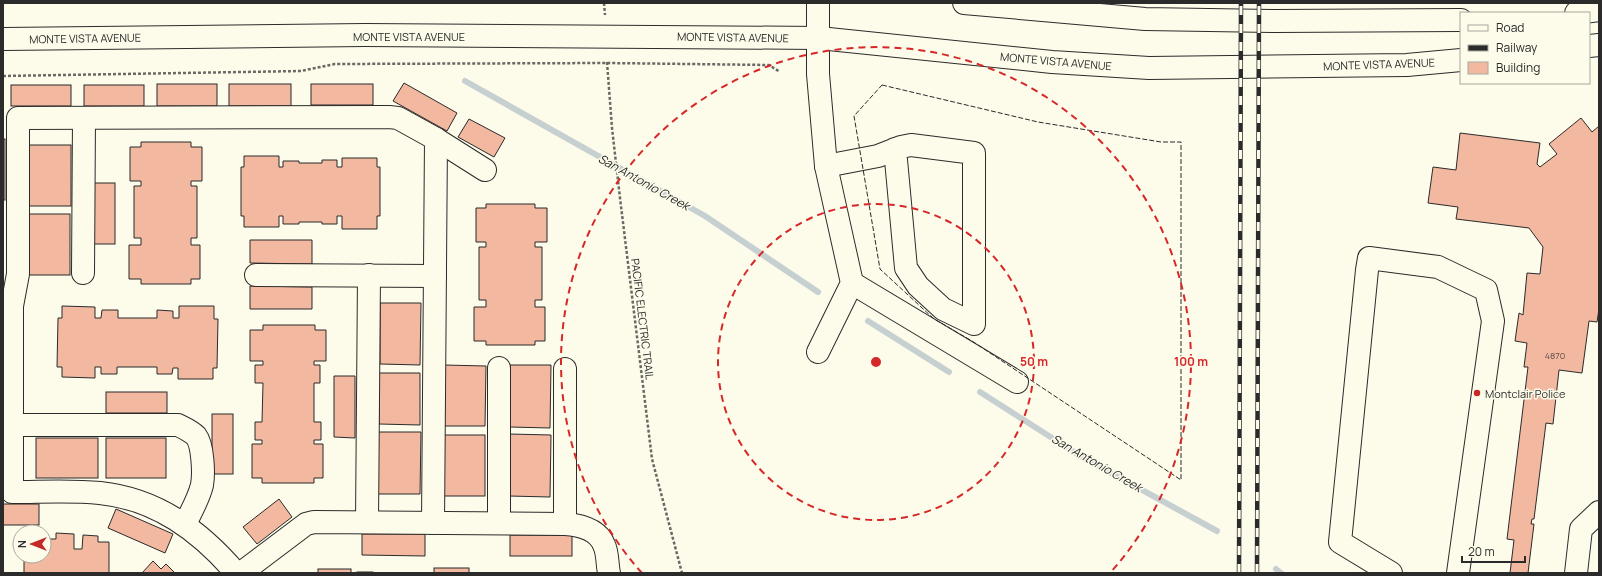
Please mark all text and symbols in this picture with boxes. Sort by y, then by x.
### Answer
legend [1460,12,1590,84]
text: Road [1496,19,1524,36]
street label: MONTE VISTA AVENUE [353,29,465,44]
street label: MONTE VISTA AVENUE [677,29,789,45]
street label: MONTE VISTA AVENUE [29,30,141,46]
text: Railway [1496,39,1538,56]
street label: MONTE VISTA AVENUE [1000,49,1112,73]
street label: MONTE VISTA AVENUE [1323,55,1435,73]
text: Building [1496,59,1540,76]
water label: San Antonio Creek [595,150,695,215]
street label: PACIFIC ELECTRIC TRAIL [628,258,658,381]
house number: 4870 [1545,349,1565,362]
text: 50 m [1020,353,1048,370]
text: 100 m [1174,353,1208,370]
centre of rings [869,355,883,369]
place label: Montclair Police [1485,386,1566,401]
marker: Montclair Police [1472,388,1482,398]
water label: San Antonio Creek [1049,430,1147,497]
north arrow [12,524,52,564]
scale bar [1462,538,1525,564]
text: N [14,540,29,548]
text: 20 m [1468,543,1495,560]

